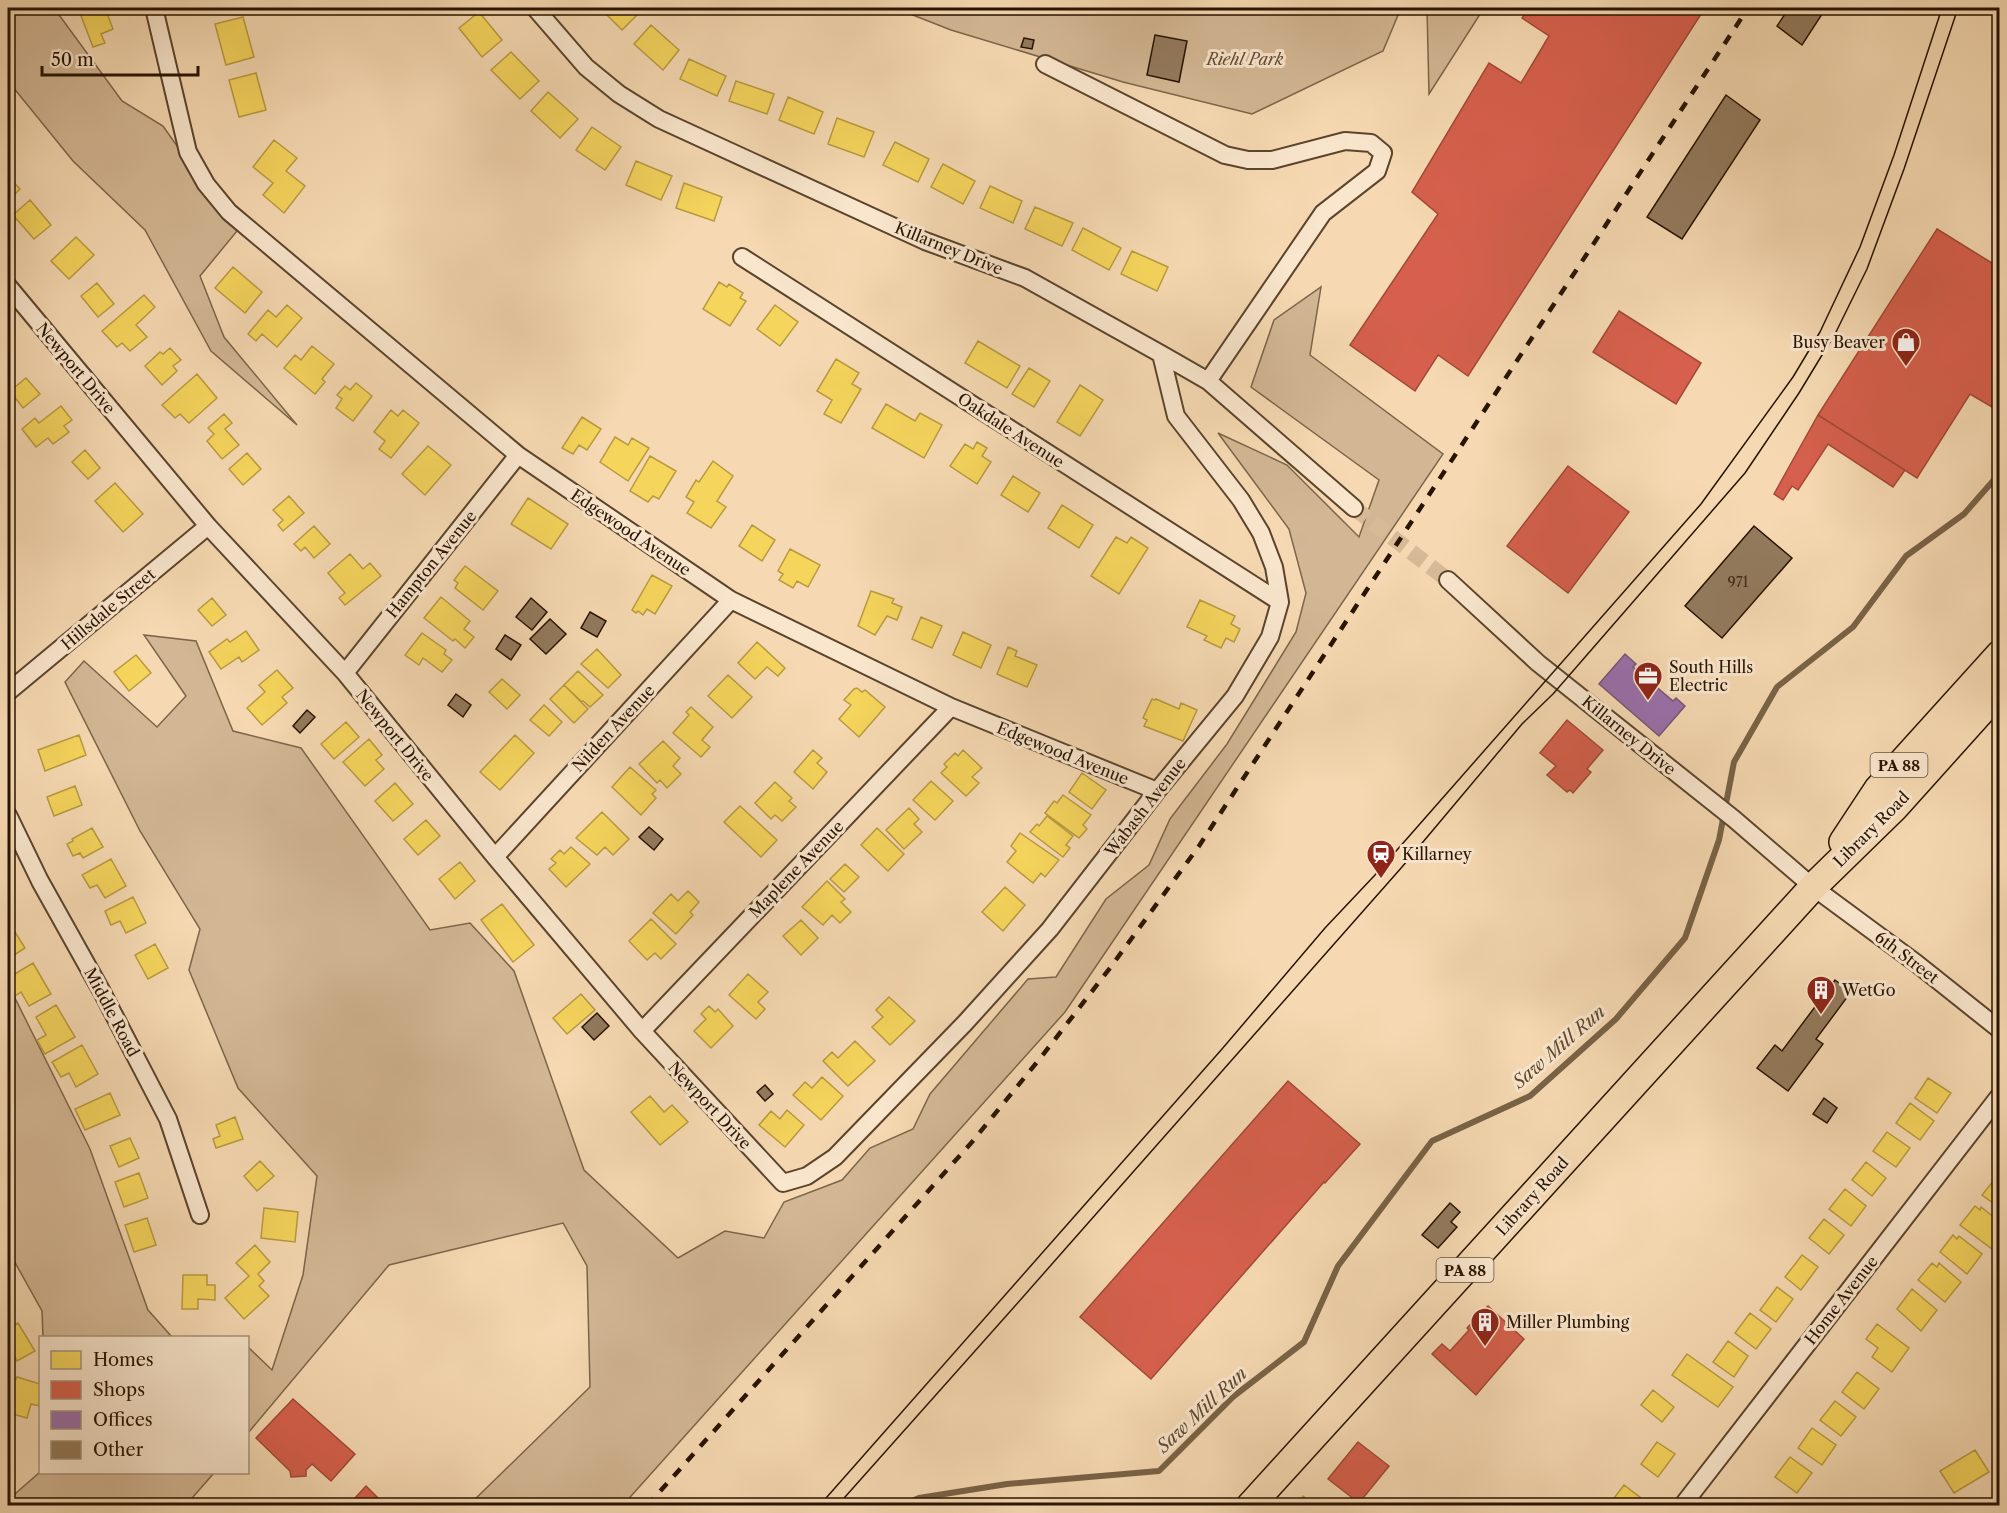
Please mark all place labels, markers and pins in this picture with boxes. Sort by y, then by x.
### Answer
shop icon: Busy Beaver [1890,326,1922,368]
place label: Busy Beaver [1792,332,1885,352]
place label: South Hills Electric [1669,657,1753,695]
office icon: South Hills Electric [1632,660,1664,702]
station icon: Killarney [1365,838,1397,880]
place label: Killarney [1402,844,1473,864]
building icon: WetGo [1805,974,1837,1016]
place label: WetGo [1841,980,1896,1000]
building icon: Miller Plumbing [1469,1306,1501,1348]
place label: Miller Plumbing [1506,1312,1630,1332]

